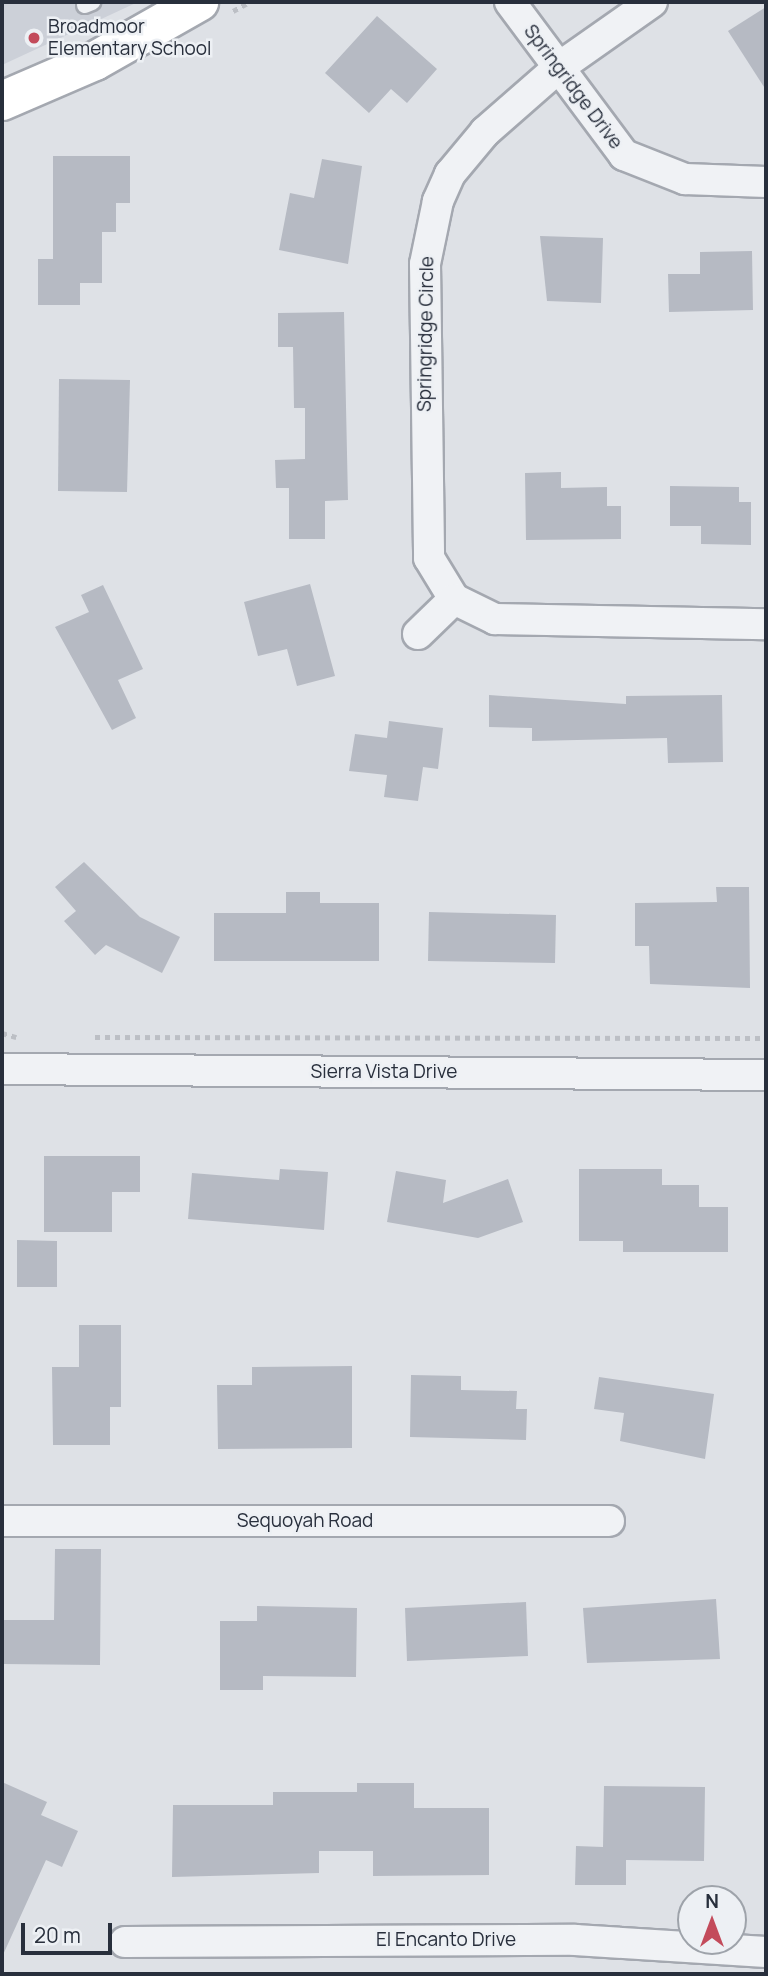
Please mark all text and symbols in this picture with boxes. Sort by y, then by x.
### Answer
place label: Broadmoor Elementary School [48,16,211,60]
street label: Springridge Drive [519,20,627,154]
marker: Broadmoor Elementary School [26,30,42,46]
street label: Springridge Circle [413,256,439,412]
street label: Sierra Vista Drive [311,1061,457,1083]
street label: Sequoyah Road [237,1510,373,1532]
north arrow [677,1885,747,1955]
text: N [705,1888,719,1914]
scale bar [24,1910,116,1954]
text: 20 m [34,1921,81,1949]
street label: El Encanto Drive [376,1929,516,1951]

